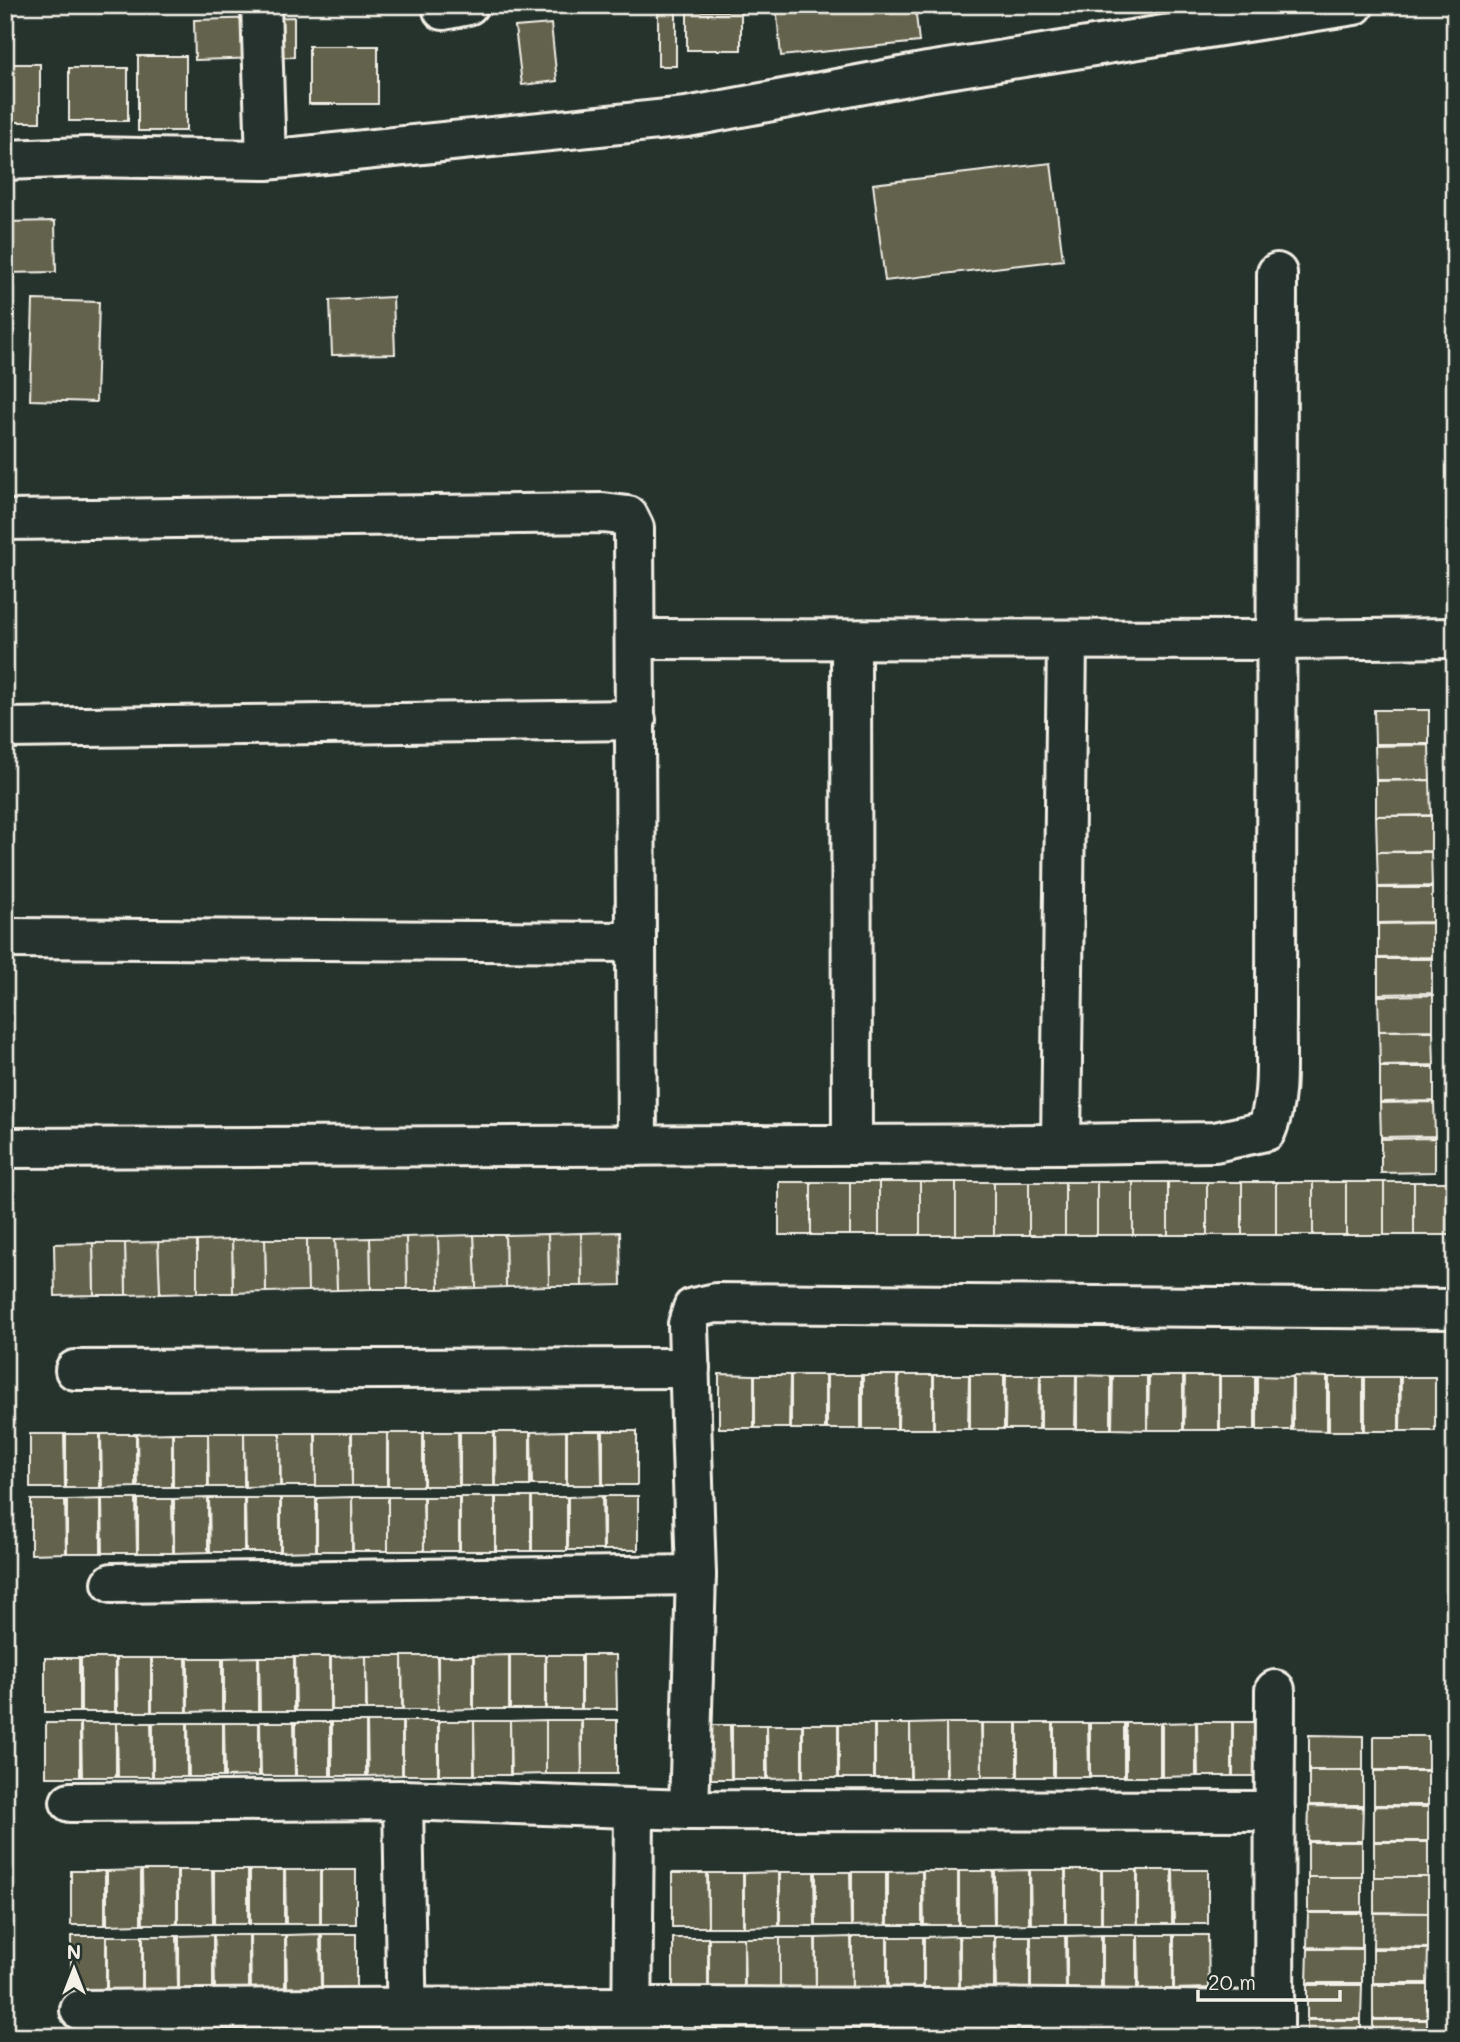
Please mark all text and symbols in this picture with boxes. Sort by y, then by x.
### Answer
north arrow [38,1934,108,2004]
text: N [67,1939,81,1964]
scale bar [1198,1958,1339,2002]
text: 20 m [1208,1968,1256,1995]

